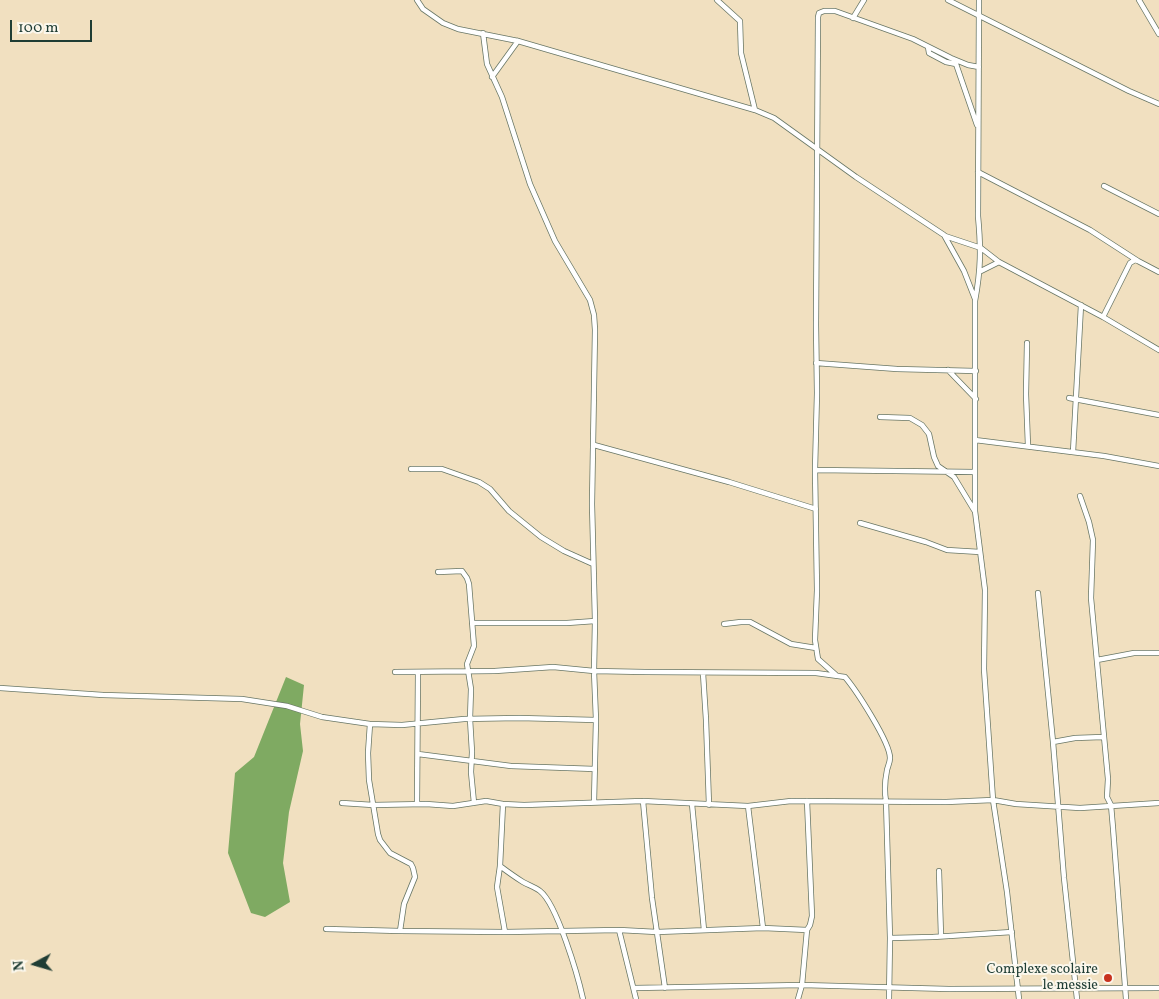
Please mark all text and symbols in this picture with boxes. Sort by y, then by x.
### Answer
scale bar [12,10,95,42]
text: 100 m [18,18,58,39]
north arrow [10,939,60,989]
text: N [10,960,30,972]
place label: Complexe scolaire le messie [986,962,1098,994]
marker: Complexe scolaire le messie [1102,972,1114,984]

